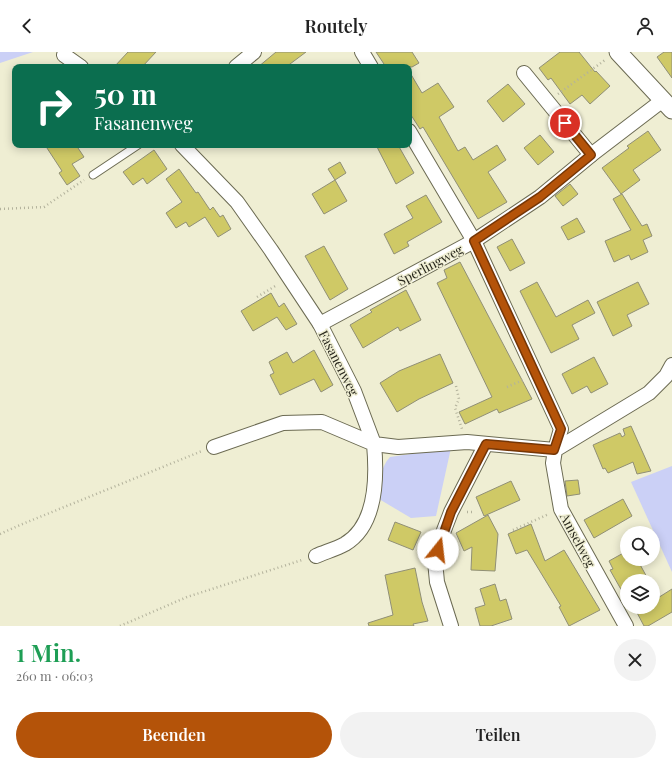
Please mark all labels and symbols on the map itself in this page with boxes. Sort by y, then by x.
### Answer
pin [548,106,582,140]
street label: Sperlingweg [394,240,466,289]
street label: Fasanenweg [316,327,363,399]
street label: Amselweg [557,509,600,570]
position arrow [417,529,459,571]

